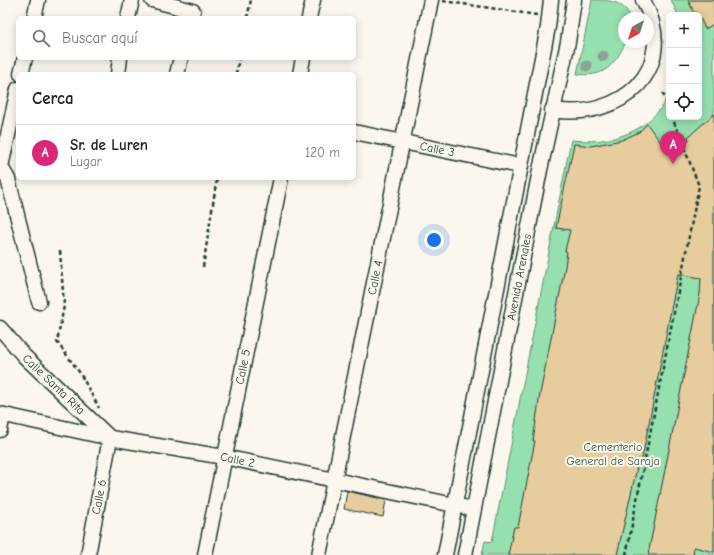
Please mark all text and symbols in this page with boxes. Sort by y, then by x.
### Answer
north arrow [618,12,654,48]
map controls [666,12,702,120]
button: + [666,12,702,48]
search box [16,16,356,60]
icon: search [30,27,52,49]
text: Buscar aquí [62,29,138,47]
button: − [666,48,702,84]
button: locate [666,84,702,120]
text: Cerca [32,89,74,108]
pin: A [660,131,686,164]
text: Sr. de Luren [70,136,148,154]
street label: Calle 3 [419,139,456,159]
text: A [41,145,49,160]
text: 120 m [305,145,340,160]
text: Lugar [70,154,102,169]
your location [424,230,444,250]
street label: Avenida Arenales [504,233,534,322]
street label: Calle 4 [365,259,385,296]
street label: Calle 5 [233,348,253,386]
street label: Calle Santa Rita [20,351,88,417]
park label: Cementerio General de Saraja [566,440,660,468]
street label: Calle 2 [219,449,256,470]
street label: Calle 6 [89,478,109,516]

